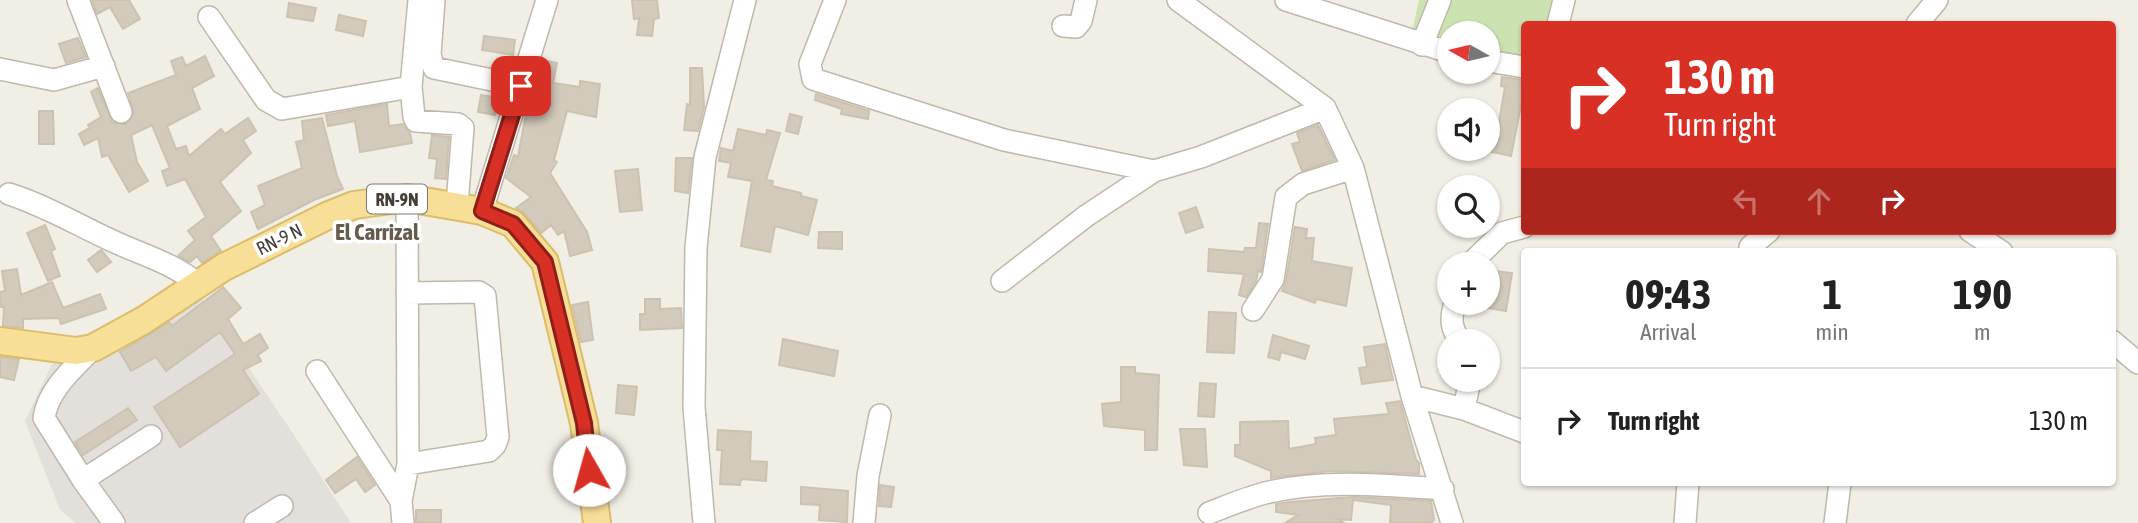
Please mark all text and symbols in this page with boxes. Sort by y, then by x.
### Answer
north arrow [1437,21,1500,84]
map controls [1437,21,1500,392]
text: 130 m [1664,48,1775,104]
icon: right [1549,49,1640,140]
pin [491,56,551,116]
icon: arrive [502,67,540,105]
button: sound [1437,98,1500,161]
text: Turn right [1664,106,1777,143]
button: search [1437,175,1500,238]
icon: left [1727,182,1765,220]
icon: ahead [1800,182,1838,220]
icon: right [1873,182,1911,220]
road number: RN-9N [367,184,427,214]
street label: RN-9 N [253,219,305,259]
district label: El Carrizal [335,219,420,245]
button: + [1437,252,1500,315]
text: 09:43 [1625,270,1712,318]
text: 1 [1822,270,1842,318]
text: 190 [1953,270,2012,318]
text: Arrival [1640,319,1696,345]
text: min [1816,319,1849,345]
text: m [1974,319,1991,345]
button: − [1437,329,1500,392]
icon: right [1549,402,1587,440]
text: Turn right [1608,406,1699,436]
text: 130 m [2029,406,2088,436]
position arrow [552,433,626,507]

